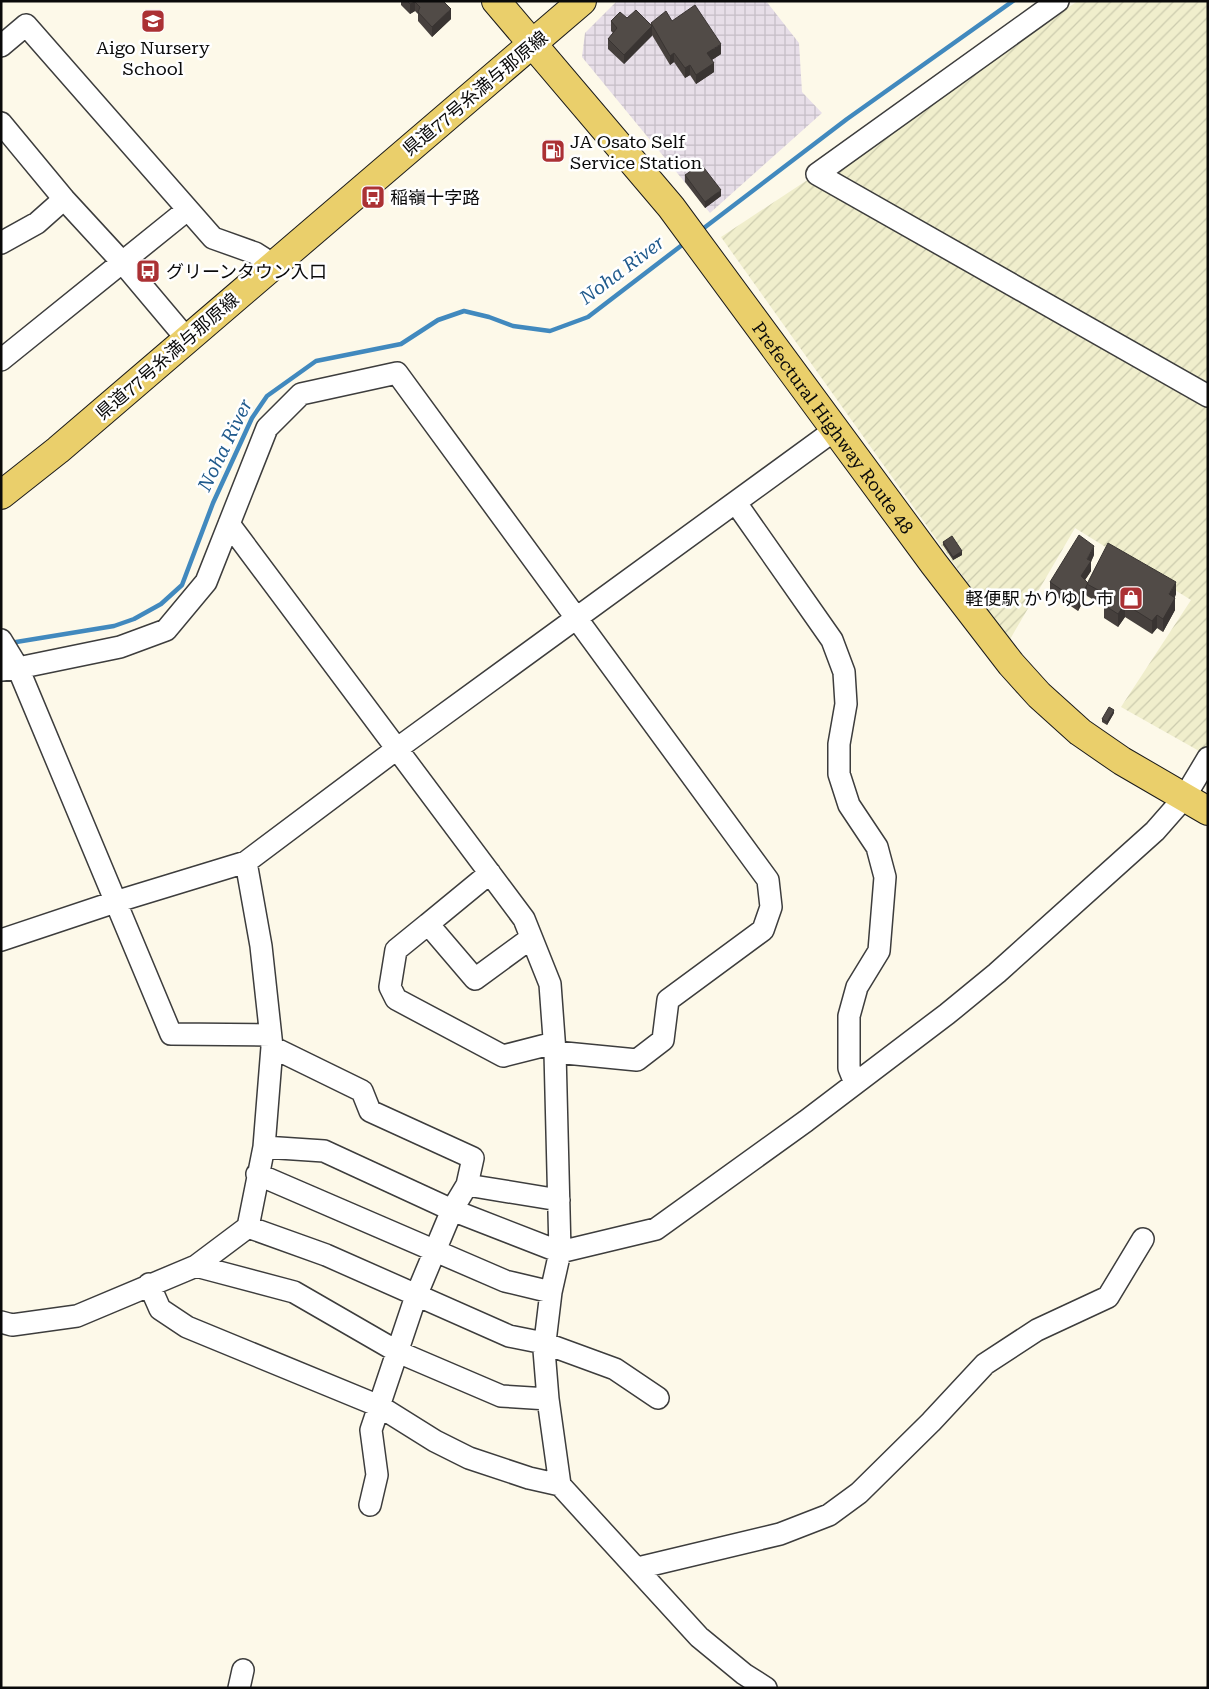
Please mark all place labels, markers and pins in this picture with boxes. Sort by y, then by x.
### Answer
school or university icon: Aigo Nursery School [140,8,166,34]
place label: Aigo Nursery School [96,37,210,79]
place label: JA Osato Self Service Station [570,131,703,173]
fuel station icon: JA Osato Self Service Station [540,138,566,164]
bus stop icon: 稲嶺十字路 [360,184,386,210]
place label: 稲嶺十字路 [390,187,480,208]
bus stop icon: グリーンタウン入口 [135,258,161,284]
place label: グリーンタウン入口 [166,261,327,282]
shop icon: 軽便駅 かりゆし市 [1118,585,1144,611]
place label: 軽便駅 かりゆし市 [965,588,1114,609]

